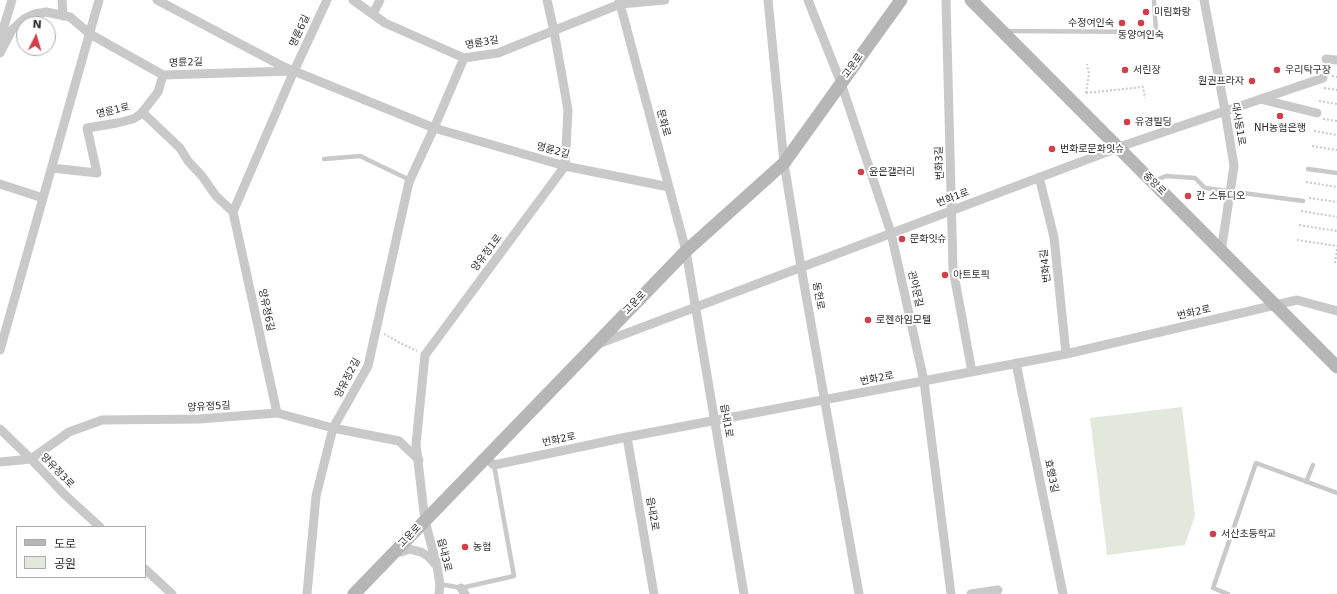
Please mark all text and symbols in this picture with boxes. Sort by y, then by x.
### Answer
place label: 미림화랑 [1154,6,1191,18]
marker: 미림화랑 [1141,7,1151,17]
street label: 명륜6길 [287,13,313,49]
north arrow [16,16,56,56]
place label: 수정여인숙 [1068,17,1114,29]
text: N [32,18,42,31]
marker: 수정여인숙 [1117,18,1127,28]
marker: 동양여인숙 [1136,18,1146,28]
place label: 동양여인숙 [1118,29,1164,41]
street label: 명륜3길 [464,34,500,52]
street label: 고운로 [840,51,866,81]
street label: 명륜2길 [169,56,203,70]
place label: 서린장 [1133,64,1161,76]
place label: 우리탁구장 [1285,64,1331,76]
marker: 서린장 [1120,65,1130,75]
marker: 우리탁구장 [1272,65,1282,75]
place label: 원권프라자 [1198,75,1244,87]
marker: 원권프라자 [1247,76,1257,86]
street label: 명륜1로 [95,101,131,121]
street label: 대사동1로 [1229,102,1247,146]
street label: 문화로 [654,108,672,138]
marker: NH농협은행 [1275,111,1285,121]
place label: 유경빌딩 [1135,116,1172,128]
marker: 유경빌딩 [1122,117,1132,127]
place label: NH농협은행 [1254,122,1306,134]
street label: 명륜2길 [535,141,571,161]
place label: 번화로문화잇슈 [1060,143,1124,155]
marker: 번화로문화잇슈 [1047,144,1057,154]
street label: 번화3길 [933,146,947,180]
place label: 윤은갤러리 [869,166,915,178]
marker: 윤은갤러리 [856,167,866,177]
street label: 중앙로 [1140,170,1168,198]
street label: 번화1로 [935,186,971,210]
place label: 칸 스튜디오 [1196,190,1245,202]
marker: 칸 스튜디오 [1183,191,1193,201]
street label: 양유정1로 [469,232,505,274]
place label: 문화잇슈 [910,233,947,245]
marker: 문화잇슈 [897,234,907,244]
street label: 번화4길 [1038,248,1054,284]
place label: 아트토픽 [953,269,990,281]
street label: 관아문길 [905,270,925,308]
marker: 아트토픽 [940,270,950,280]
street label: 동헌로 [810,281,826,311]
street label: 양유정6길 [256,288,276,332]
street label: 고운로 [621,289,649,317]
street label: 번화2로 [1176,303,1212,323]
place label: 로젠하임모텔 [876,314,931,326]
marker: 로젠하임모텔 [863,315,873,325]
street label: 양유정2길 [333,356,363,400]
street label: 번화2로 [859,370,895,388]
street label: 양유정5길 [187,400,231,414]
street label: 읍내1로 [717,403,735,439]
street label: 번화2로 [541,431,577,449]
street label: 양유정3로 [38,451,76,491]
street label: 효행3길 [1042,458,1060,494]
street label: 읍내2로 [643,496,661,532]
street label: 고운로 [396,522,424,550]
legend [16,526,146,578]
place label: 서산초등학교 [1221,528,1276,540]
marker: 서산초등학교 [1208,529,1218,539]
text: 도로 [54,537,76,551]
street label: 읍내3로 [434,537,454,573]
place label: 농협 [473,541,491,553]
marker: 농협 [460,542,470,552]
text: 공원 [54,557,76,571]

